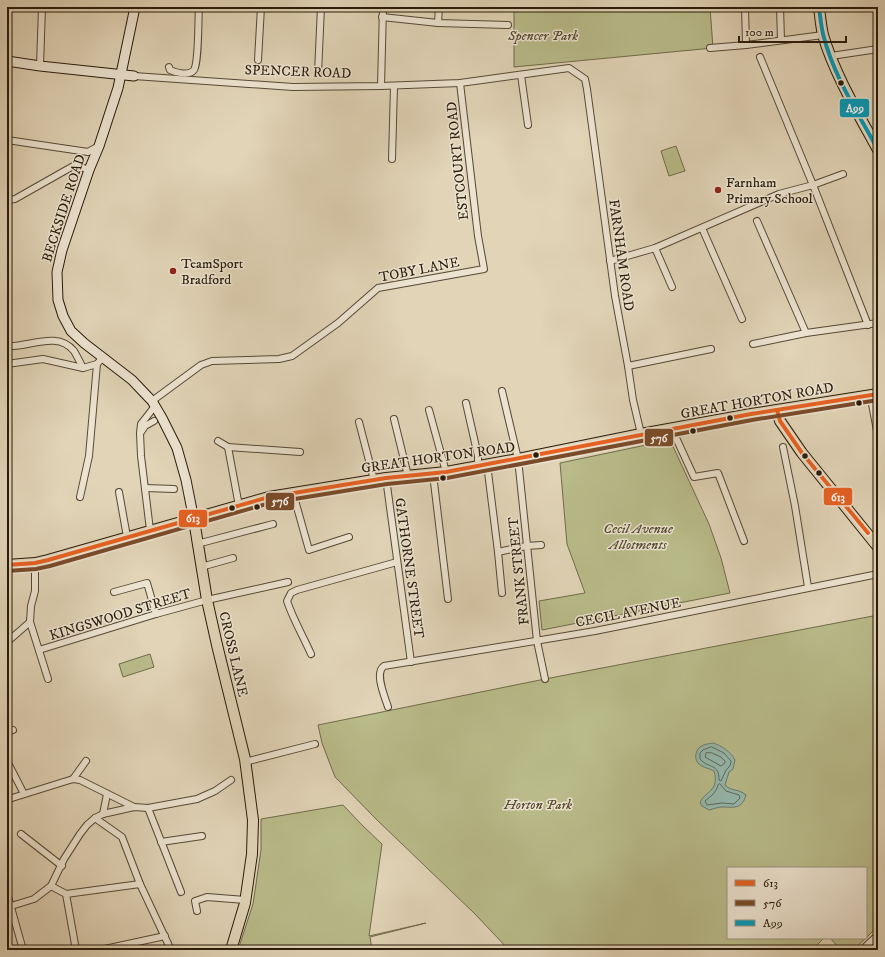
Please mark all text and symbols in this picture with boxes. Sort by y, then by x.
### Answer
scale bar [739,18,846,44]
text: 100 m [745,25,774,40]
park label: Spencer Park [507,27,578,45]
street label: SPENCER ROAD [244,61,352,83]
unlabelled marker [836,78,846,88]
line badge: A99 [839,98,870,118]
street label: ESTCOURT ROAD [443,101,473,221]
text: A99 [845,102,865,116]
street label: BECKSIDE ROAD [38,152,90,265]
place label: Farnham Primary School [726,174,813,208]
marker: Farnham Primary School [713,185,723,195]
street label: FARNHAM ROAD [604,198,638,312]
street label: TOBY LANE [377,253,461,287]
place label: TeamSport Bradford [181,255,244,289]
marker: TeamSport Bradford [168,266,178,276]
street label: GREAT HORTON ROAD [679,379,835,423]
unlabelled marker [854,398,864,408]
unlabelled marker [725,413,735,423]
unlabelled marker [688,426,698,436]
line badge: 576 [644,428,674,447]
text: 576 [650,432,669,446]
street label: GREAT HORTON ROAD [360,438,516,478]
unlabelled marker [531,450,541,460]
unlabelled marker [800,451,810,461]
unlabelled marker [814,468,824,478]
unlabelled marker [438,473,448,483]
line badge: 613 [823,487,853,506]
text: 613 [831,491,845,505]
line badge: 576 [265,492,295,511]
text: 576 [271,495,290,509]
street label: GATHORNE STREET [390,497,428,640]
unlabelled marker [252,502,262,512]
unlabelled marker [227,503,237,513]
line badge: 613 [178,509,208,528]
text: 613 [186,512,200,526]
street label: FRANK STREET [504,515,534,626]
park label: Cecil Avenue Allotments [603,520,674,554]
street label: KINGSWOOD STREET [47,585,194,645]
street label: CECIL AVENUE [574,594,682,632]
street label: CROSS LANE [214,610,252,699]
park label: Horton Park [503,796,572,814]
legend [727,867,867,939]
text: 613 [763,876,778,891]
text: 576 [763,896,782,911]
text: A99 [763,916,783,931]

